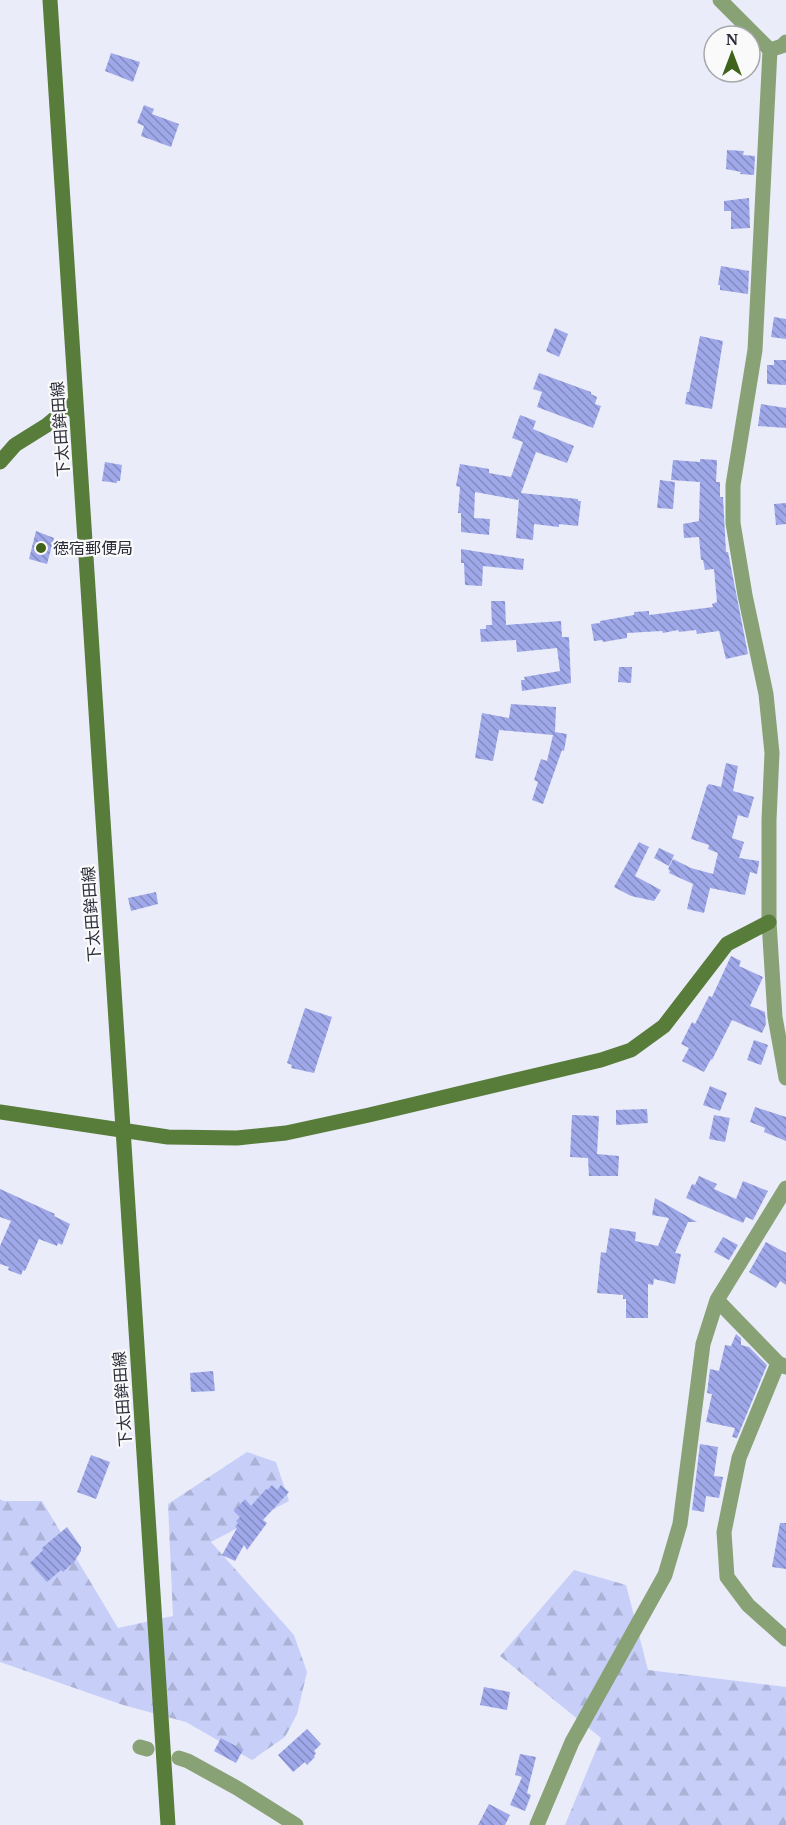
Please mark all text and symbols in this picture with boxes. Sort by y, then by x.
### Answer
north arrow [702,24,762,84]
text: N [726,28,738,50]
street label: 下太田鉾田線 [46,380,74,478]
place label: 徳宿郵便局 [53,537,133,559]
marker: 徳宿郵便局 [34,541,48,555]
street label: 下太田鉾田線 [77,865,105,963]
street label: 下太田鉾田線 [108,1350,136,1448]

